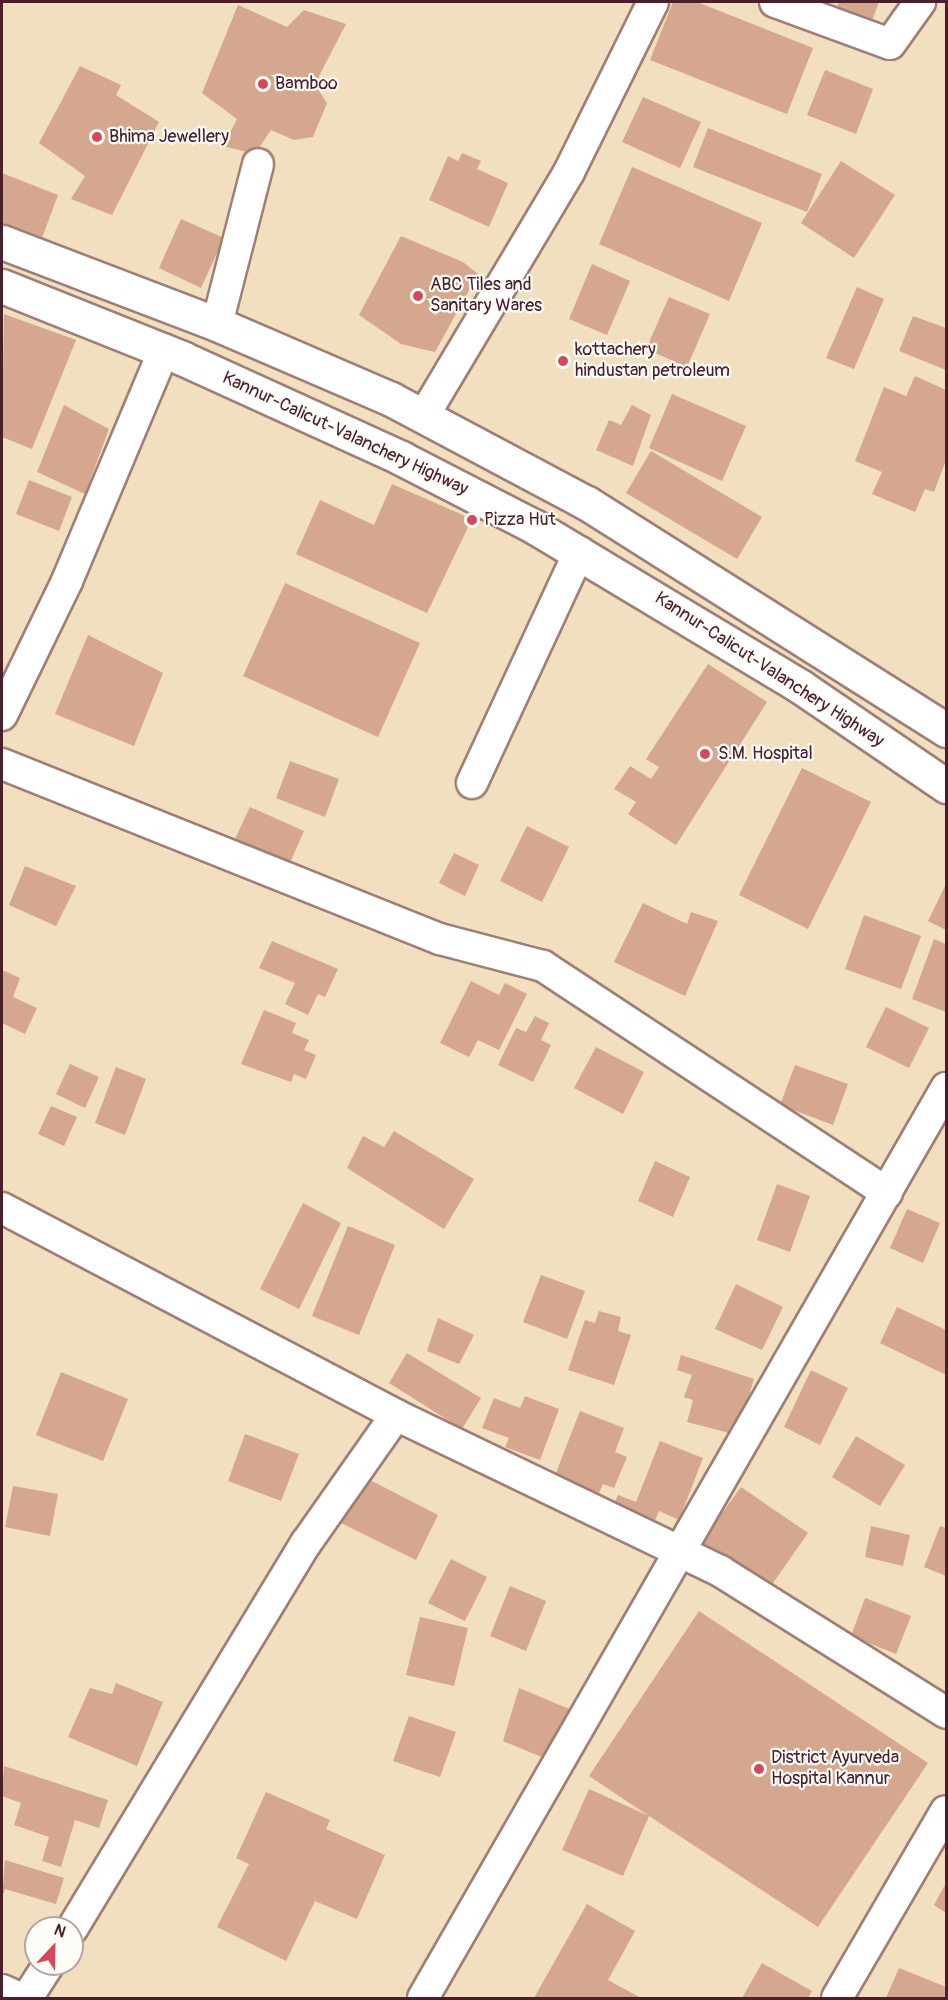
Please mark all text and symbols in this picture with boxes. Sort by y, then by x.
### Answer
place label: Bamboo [275,73,338,95]
marker: Bamboo [256,77,270,91]
place label: Bhima Jewellery [109,126,229,148]
marker: Bhima Jewellery [90,130,104,144]
place label: ABC Tiles and Sanitary Wares [430,275,542,318]
marker: ABC Tiles and Sanitary Wares [411,289,425,303]
place label: kottachery hindustan petroleum [575,340,730,382]
marker: kottachery hindustan petroleum [556,354,570,368]
street label: Kannur-Calicut-Valanchery Highway [219,367,471,501]
place label: Pizza Hut [484,509,556,531]
marker: Pizza Hut [465,513,479,527]
street label: Kannur-Calicut-Valanchery Highway [650,588,888,752]
place label: S.M. Hospital [718,743,813,765]
marker: S.M. Hospital [696,745,714,763]
place label: District Ayurveda Hospital Kannur [771,1748,899,1790]
marker: District Ayurveda Hospital Kannur [752,1762,766,1776]
north arrow [24,1916,84,1976]
text: N [51,1920,69,1942]

